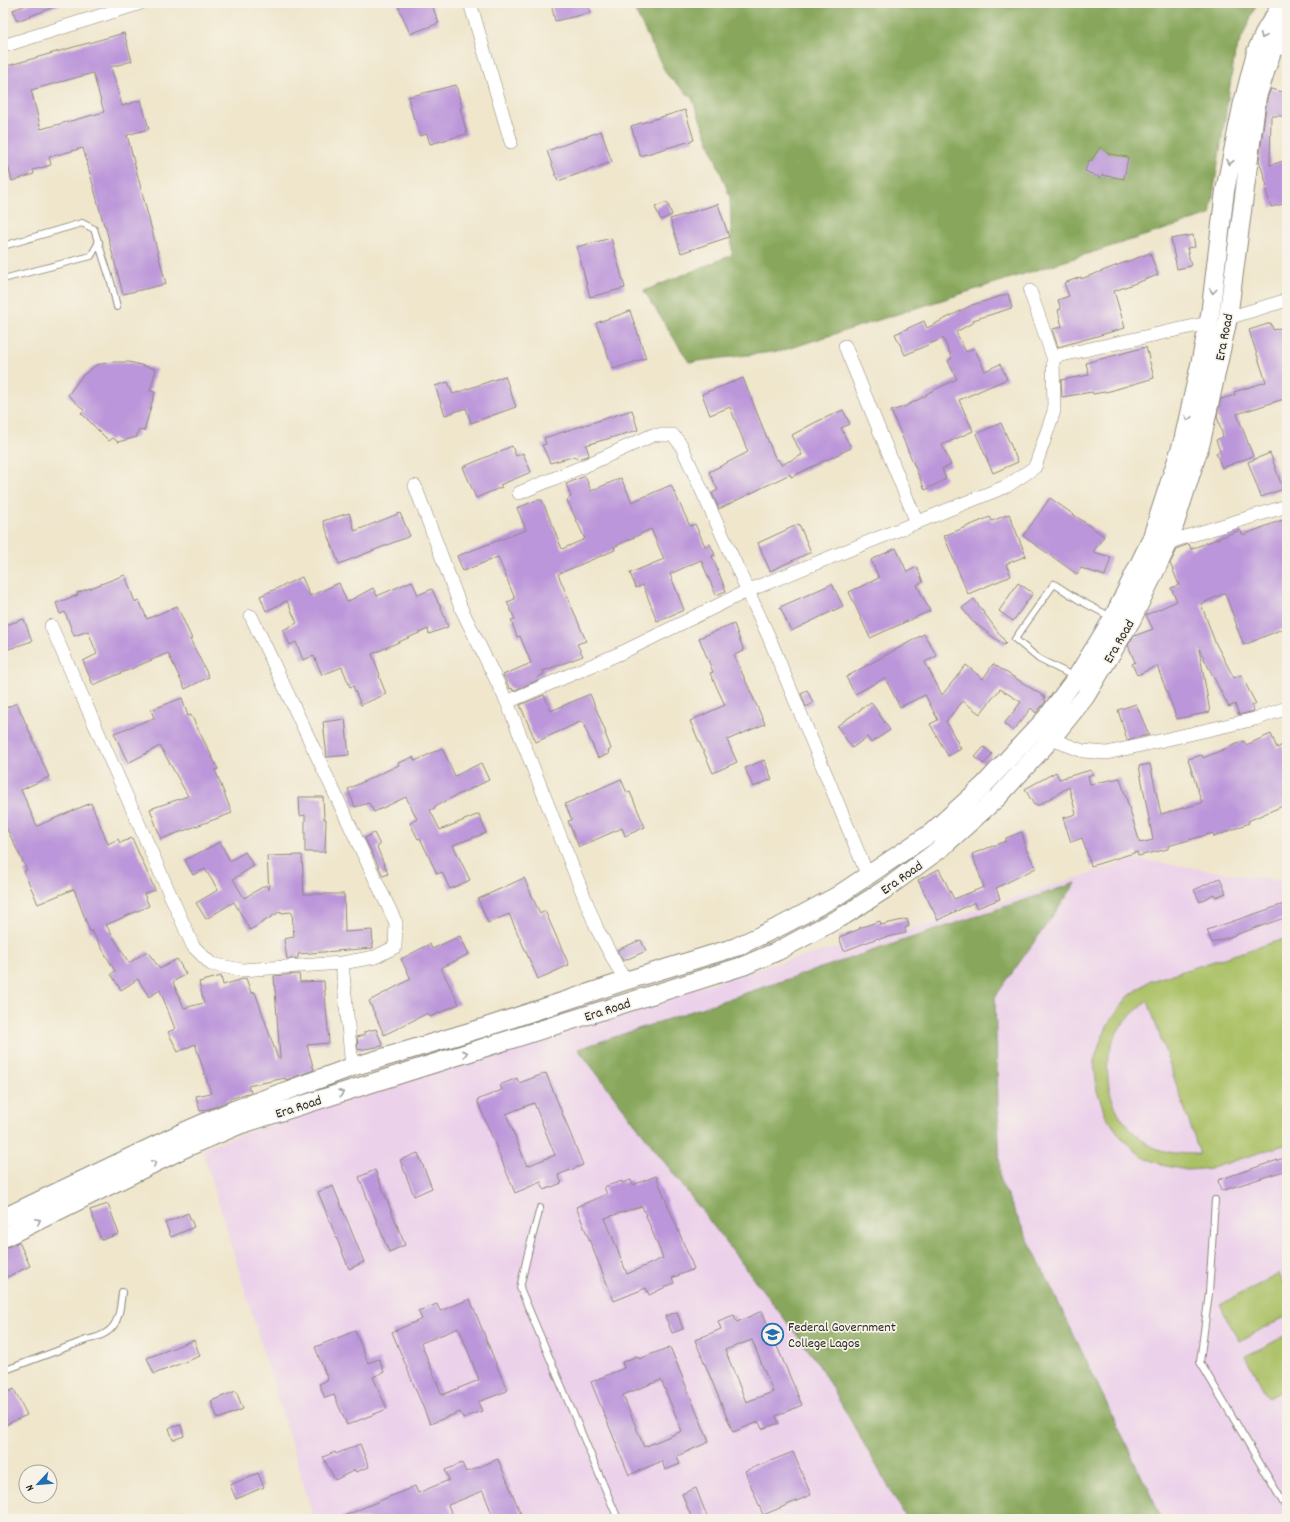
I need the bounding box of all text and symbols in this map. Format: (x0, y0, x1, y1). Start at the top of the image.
one-way arrow (1260, 32, 1268, 40)
one-way arrow (1227, 159, 1235, 165)
one-way arrow (1209, 288, 1218, 294)
street label: Era Road (1211, 312, 1239, 363)
one-way arrow (1184, 415, 1192, 421)
street label: Era Road (1099, 616, 1140, 668)
street label: Era Road (877, 857, 927, 900)
street label: Era Road (582, 994, 633, 1028)
one-way arrow (462, 1049, 469, 1058)
one-way arrow (338, 1089, 345, 1097)
street label: Era Road (273, 1091, 324, 1125)
one-way arrow (150, 1160, 158, 1168)
one-way arrow (34, 1218, 41, 1225)
place label: Federal Government College Lagos (788, 1318, 896, 1354)
school or university icon: Federal Government College Lagos (759, 1321, 785, 1347)
north arrow (18, 1464, 58, 1504)
text: N (22, 1481, 39, 1493)

